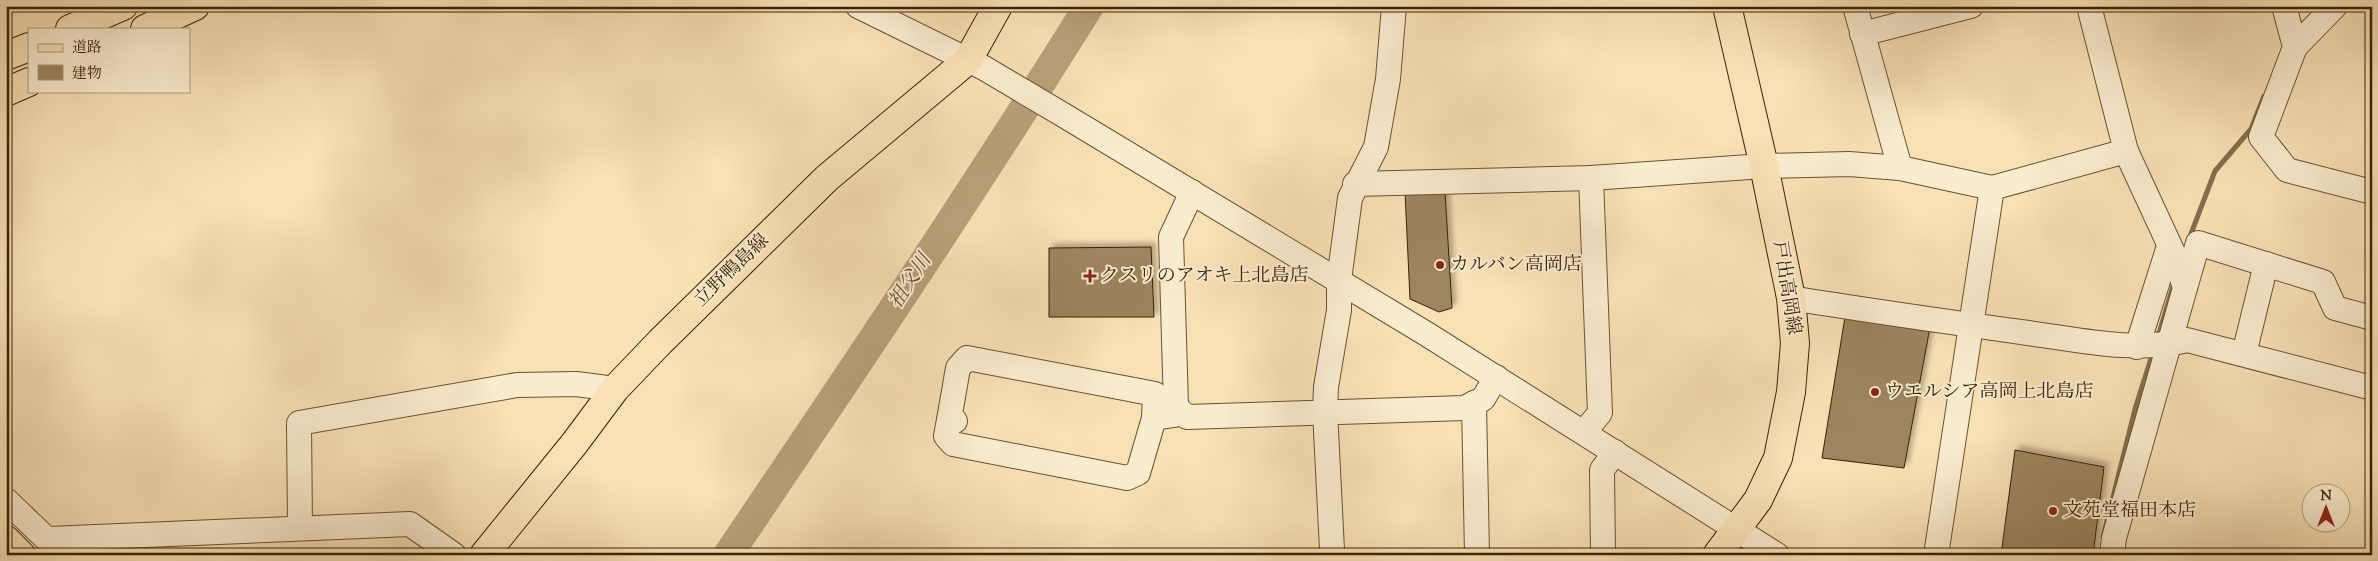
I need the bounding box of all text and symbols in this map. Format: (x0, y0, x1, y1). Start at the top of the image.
legend (28, 28, 190, 92)
text: 道路 (72, 38, 102, 59)
text: 建物 (72, 64, 102, 85)
street label: 立野鴨島線 (688, 228, 776, 314)
street label: 戸出高岡線 (1765, 239, 1807, 337)
water label: 祖父川 (883, 247, 941, 315)
place label: カルバン高岡店 (1450, 252, 1582, 279)
marker: カルバン高岡店 (1434, 259, 1446, 271)
place label: クスリのアオキ上北島店 (1100, 263, 1309, 290)
marker: クスリのアオキ上北島店 (1084, 270, 1096, 282)
place label: ウエルシア高岡上北島店 (1885, 379, 2094, 406)
marker: ウエルシア高岡上北島店 (1869, 386, 1881, 398)
north arrow (2300, 484, 2350, 534)
text: N (2320, 487, 2332, 507)
place label: 文苑堂福田本店 (2063, 498, 2196, 525)
marker: 文苑堂福田本店 (2047, 505, 2059, 517)

